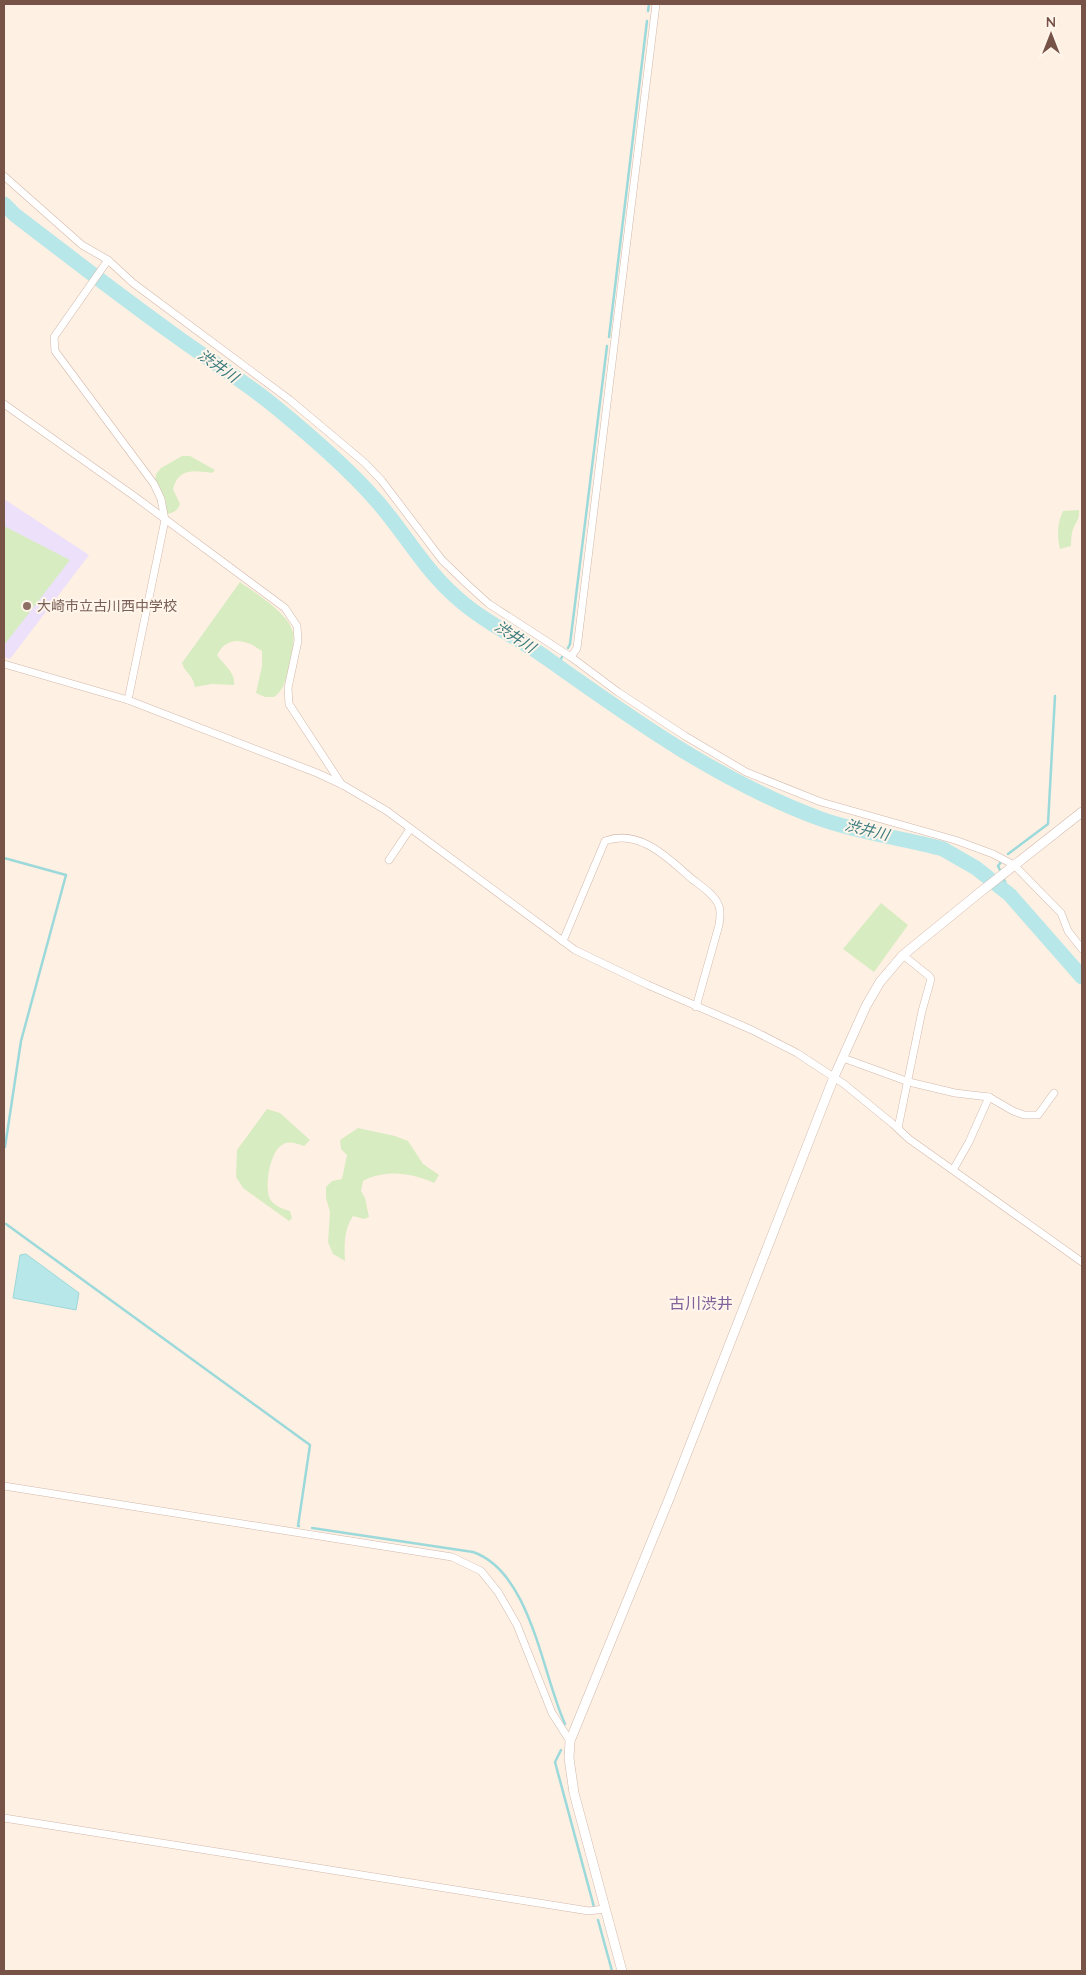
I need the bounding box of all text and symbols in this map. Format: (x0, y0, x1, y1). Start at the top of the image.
north arrow (1026, 10, 1076, 60)
text: N (1046, 13, 1056, 31)
water label: 渋井川 (194, 345, 244, 387)
place label: 大崎市立古川西中学校 (37, 597, 177, 615)
marker: 大崎市立古川西中学校 (21, 600, 33, 612)
water label: 渋井川 (491, 616, 541, 658)
water label: 渋井川 (843, 815, 893, 845)
district label: 古川渋井 (669, 1293, 733, 1313)

